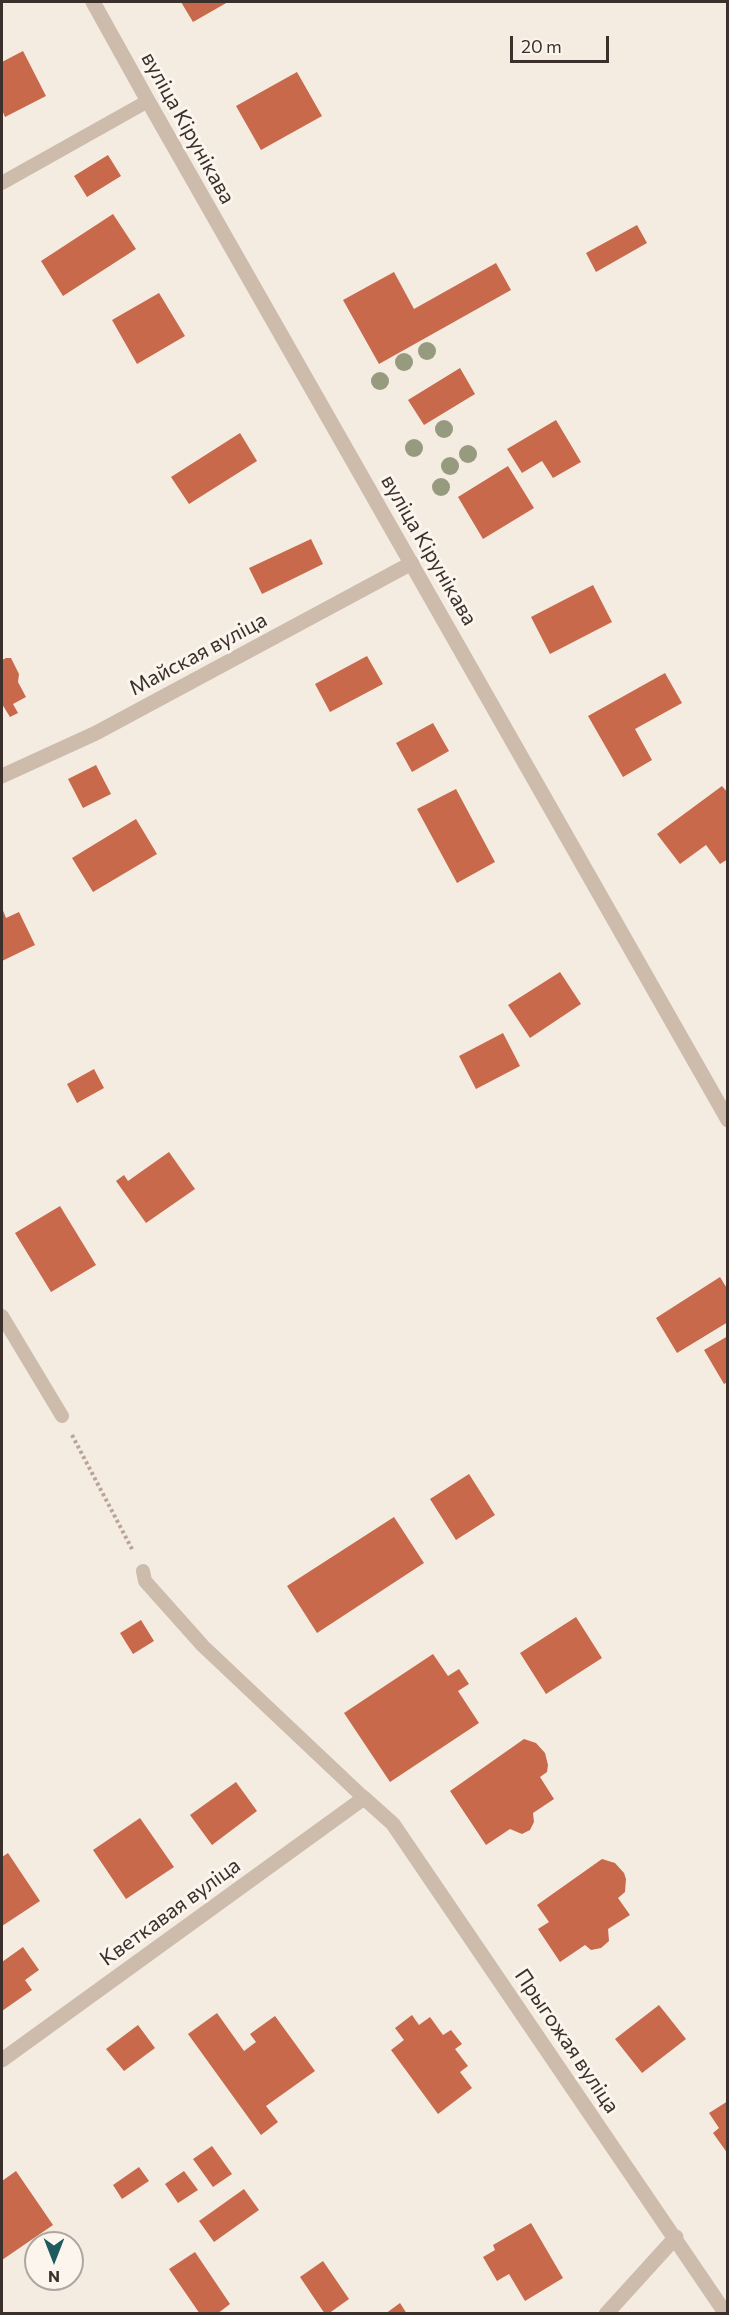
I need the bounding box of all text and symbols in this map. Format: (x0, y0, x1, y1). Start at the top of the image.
scale bar (513, 24, 612, 62)
text: 20 m (521, 35, 562, 57)
street label: вуліца Кірунікава (136, 48, 240, 208)
street label: вуліца Кірунікава (376, 470, 482, 630)
street label: Майская вуліца (125, 607, 271, 701)
street label: Кветкавая вуліца (95, 1853, 245, 1971)
street label: Прыгожая вуліца (509, 1964, 625, 2118)
north arrow (24, 2231, 84, 2291)
text: N (48, 2268, 60, 2287)

